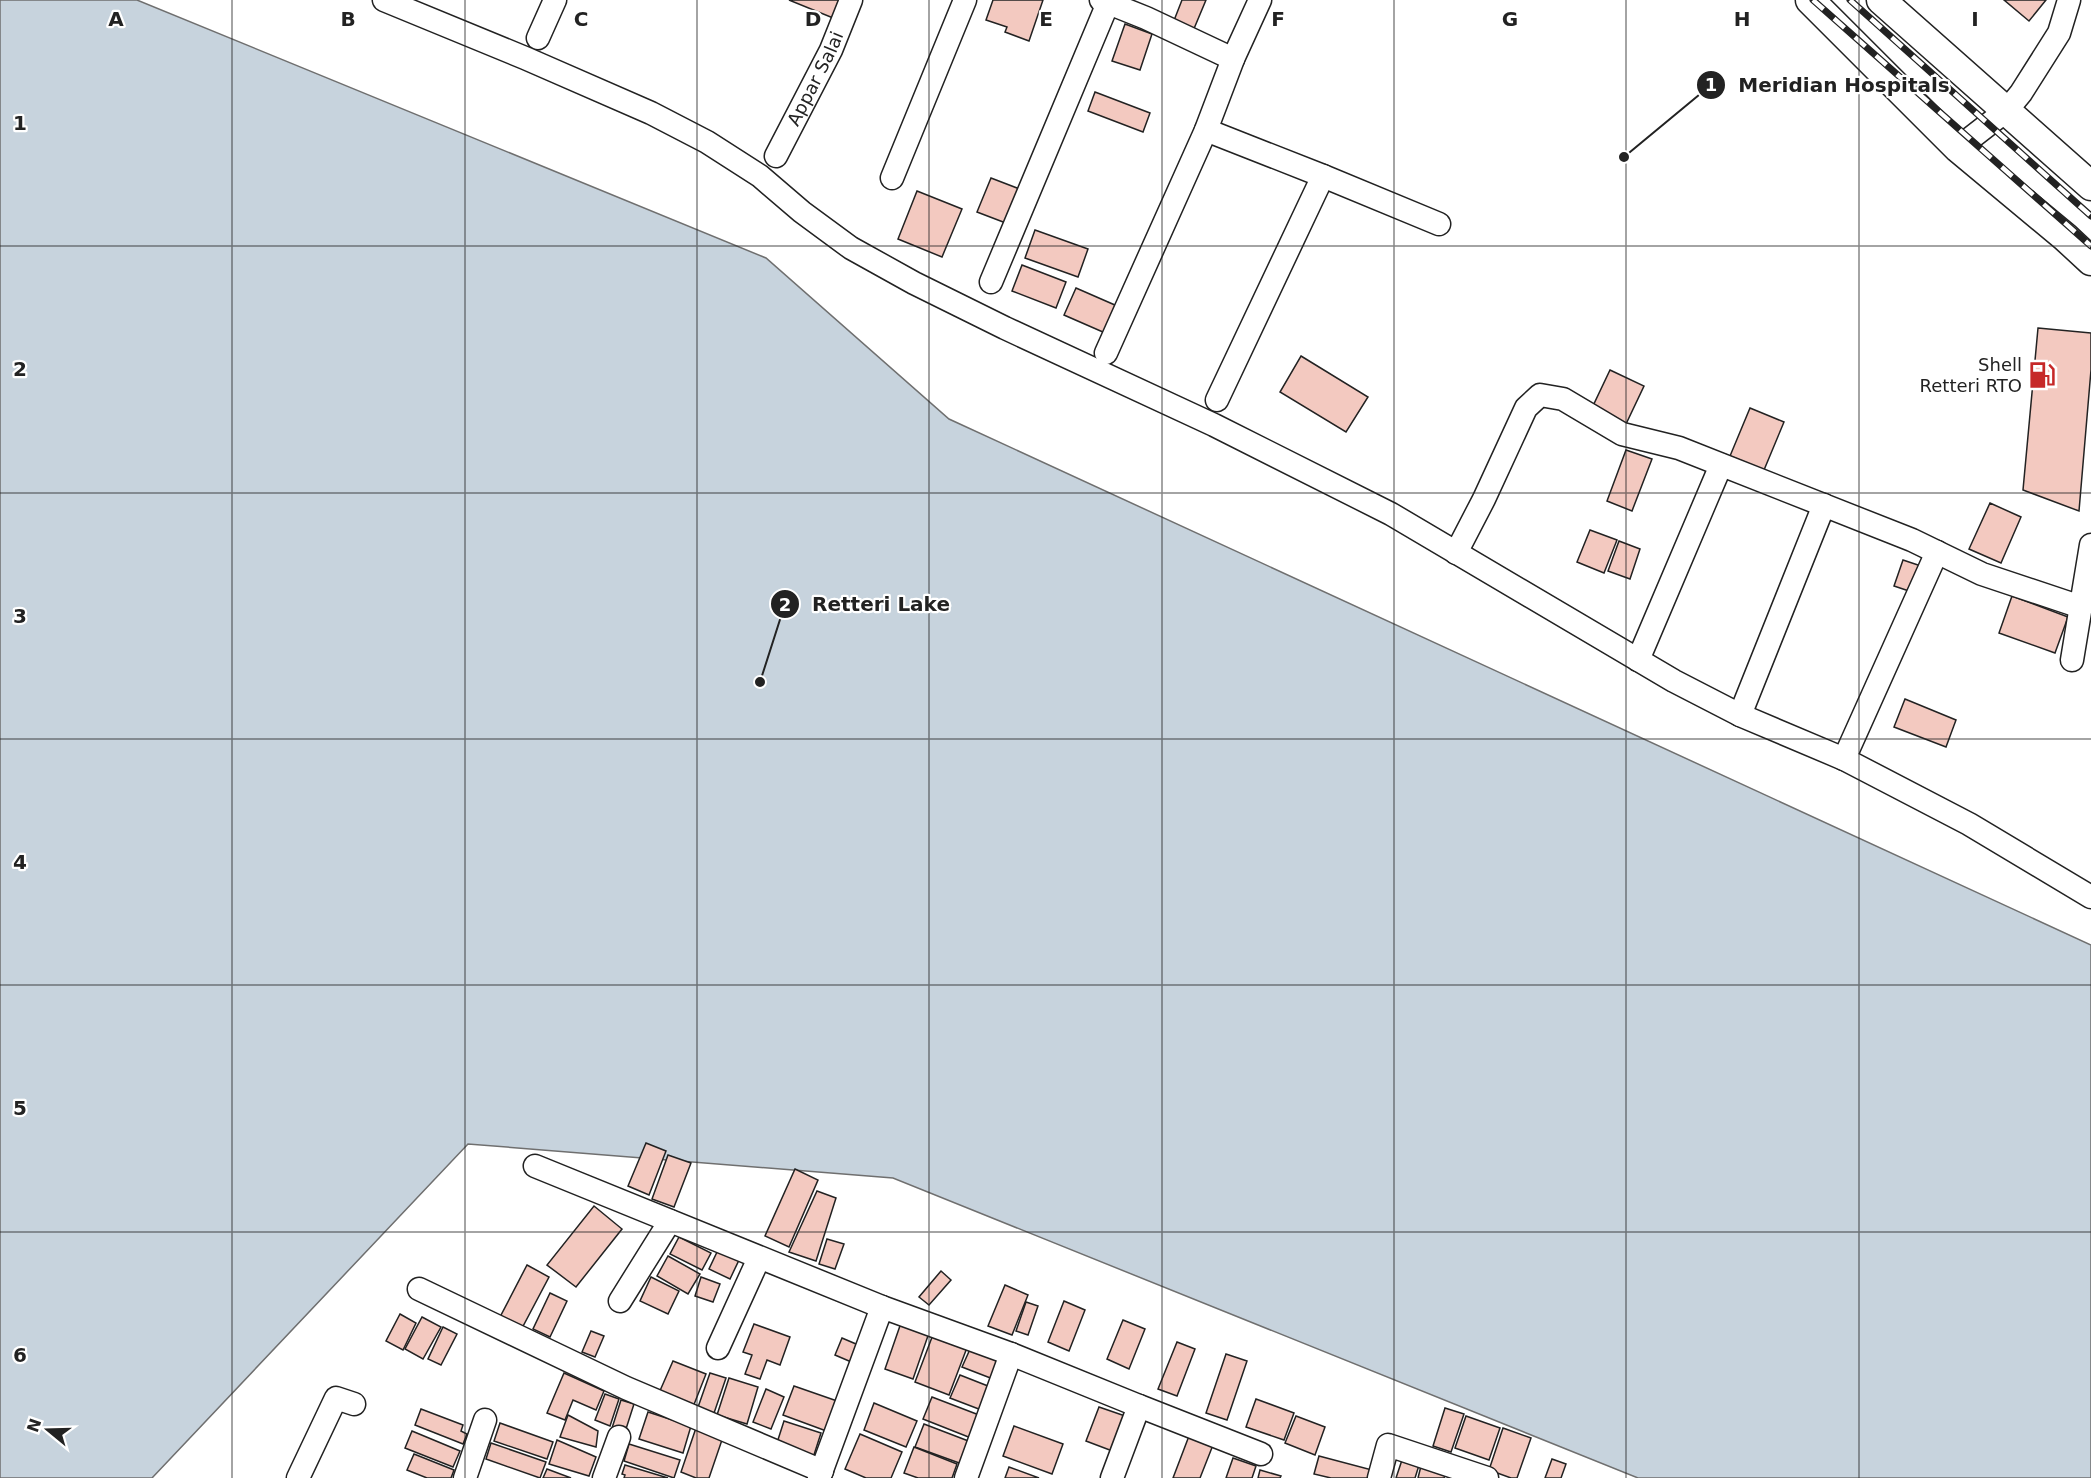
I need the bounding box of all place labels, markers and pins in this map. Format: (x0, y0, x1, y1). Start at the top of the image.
callout: Meridian Hospitals (1696, 66, 1961, 104)
place label: Shell Retteri RTO (1920, 354, 2022, 396)
fuel station icon: Shell Retteri RTO (2027, 360, 2057, 390)
callout: Retteri Lake (770, 585, 962, 623)

